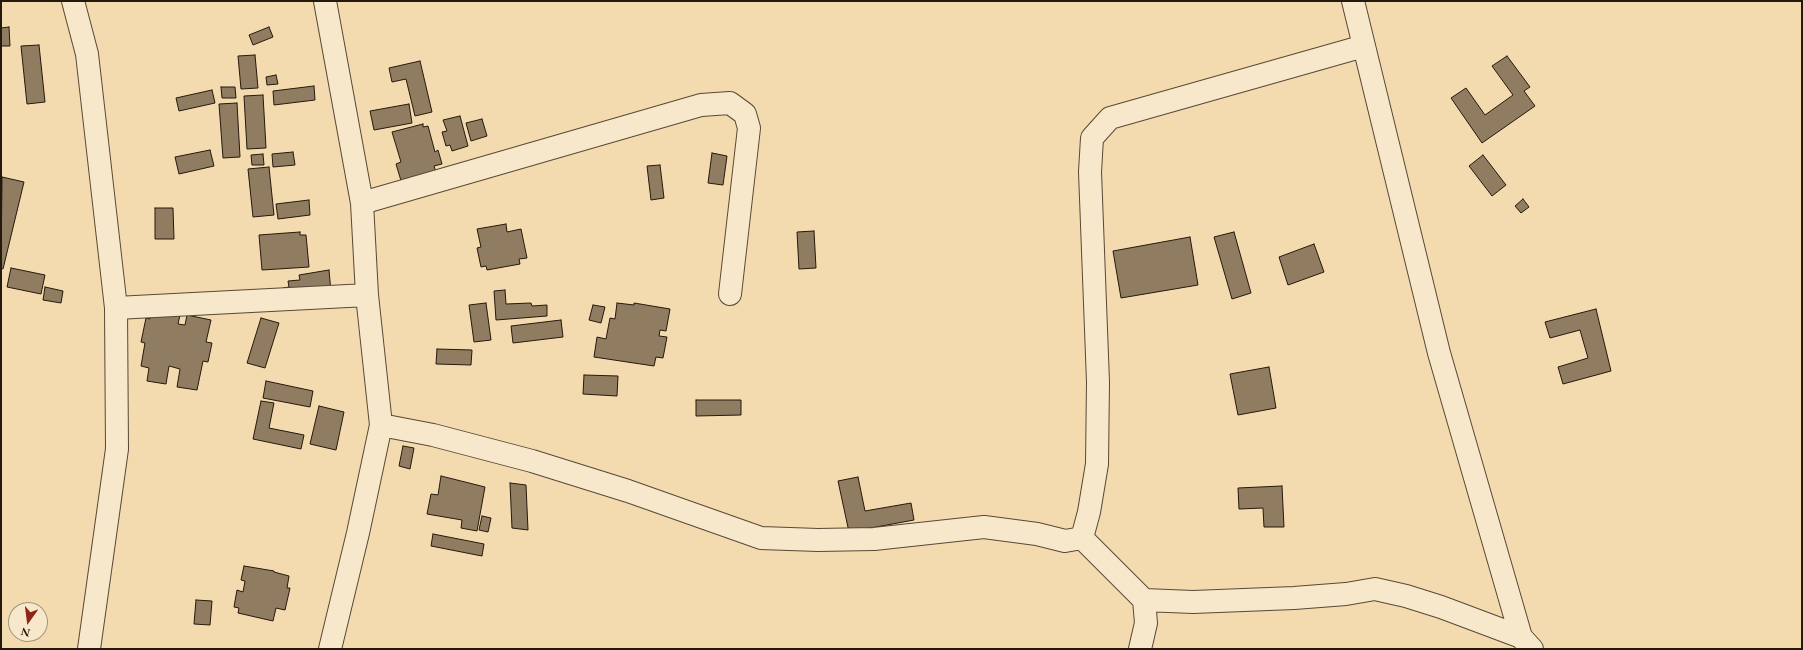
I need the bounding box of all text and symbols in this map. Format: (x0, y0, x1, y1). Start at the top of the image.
north arrow (8, 602, 48, 642)
text: N (19, 625, 31, 641)

